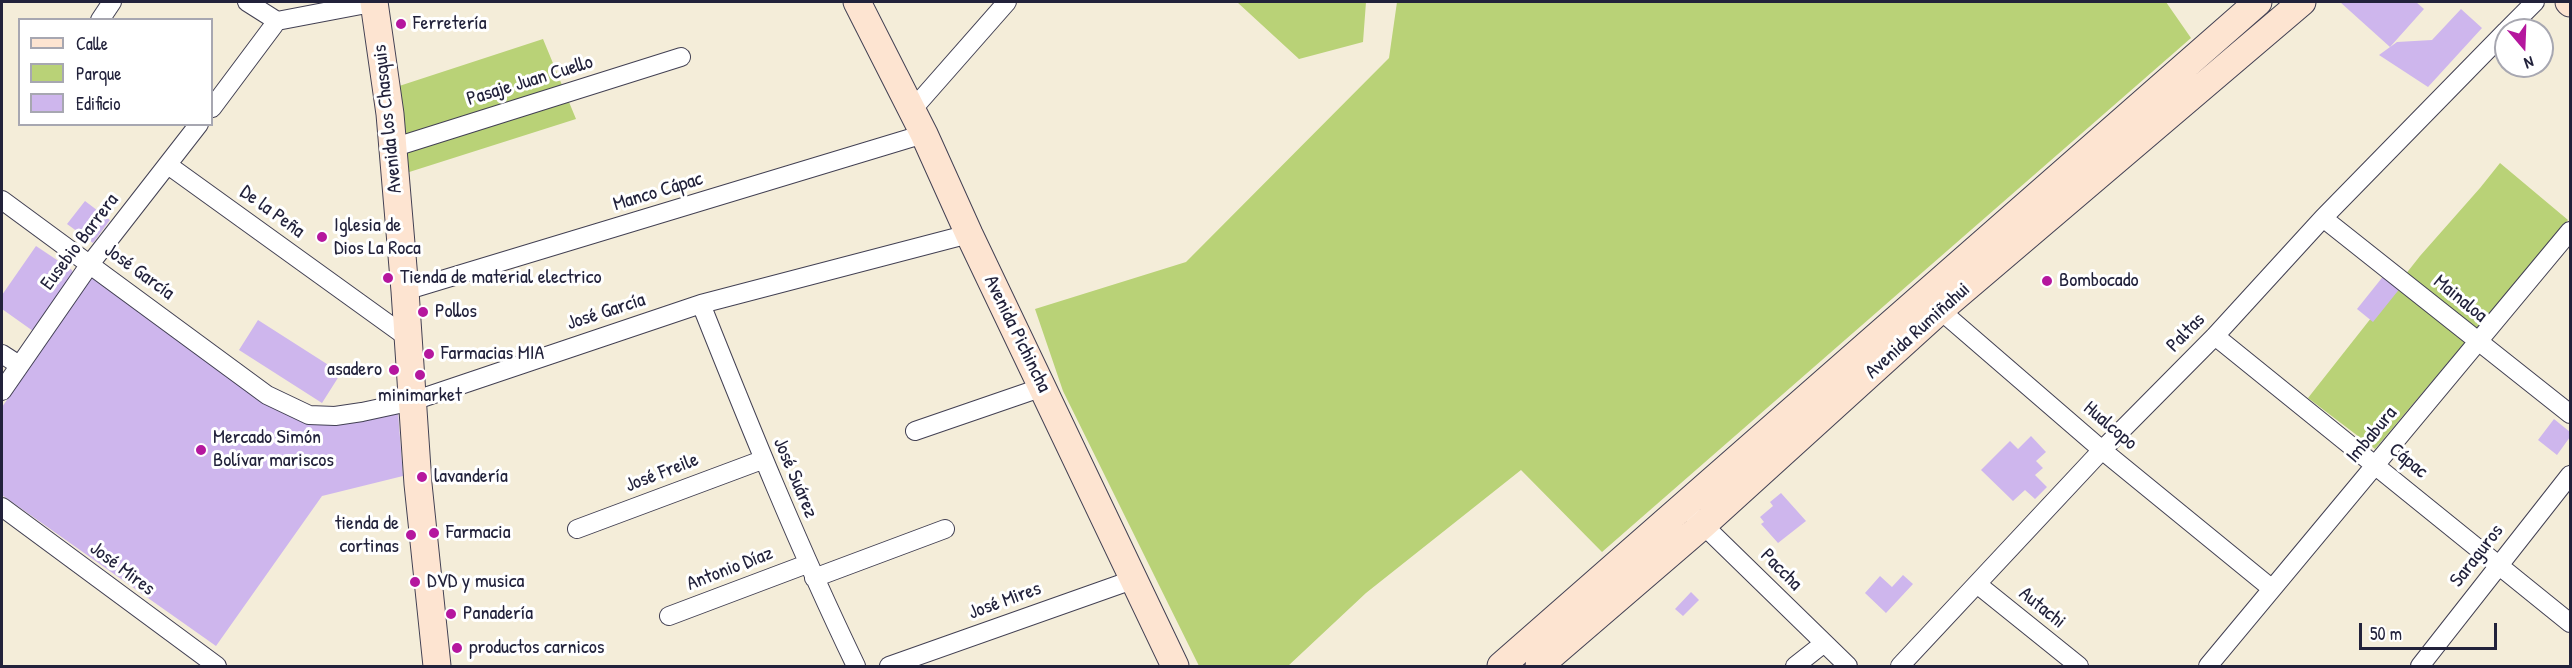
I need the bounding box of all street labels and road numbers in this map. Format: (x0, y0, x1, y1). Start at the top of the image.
street label: Avenida los Chasquis (368, 43, 408, 195)
street label: Pasaje Juan Cuello (464, 50, 596, 112)
street label: Manco Cápac (610, 167, 706, 217)
street label: De la Peña (235, 180, 309, 244)
street label: Eusebio Barrera (36, 189, 124, 295)
street label: José García (99, 239, 179, 305)
street label: Mainaloa (2428, 270, 2492, 328)
street label: Avenida Pichincha (978, 272, 1056, 396)
street label: Avenida Rumiñahui (1861, 278, 1975, 384)
street label: José García (564, 288, 648, 336)
street label: Paltas (2162, 308, 2210, 358)
street label: Hualcopo (2078, 397, 2142, 455)
street label: Imbabura (2342, 402, 2402, 468)
street label: José Suárez (767, 434, 823, 522)
street label: Cápac (2384, 438, 2432, 484)
street label: José Freile (622, 448, 702, 498)
street label: Saraguros (2445, 520, 2509, 592)
street label: José Mires (85, 537, 159, 601)
street label: Antonio Díaz (684, 542, 776, 596)
street label: Paccha (1755, 544, 1807, 596)
street label: José Mires (965, 577, 1045, 625)
street label: Autachi (2014, 582, 2070, 634)

